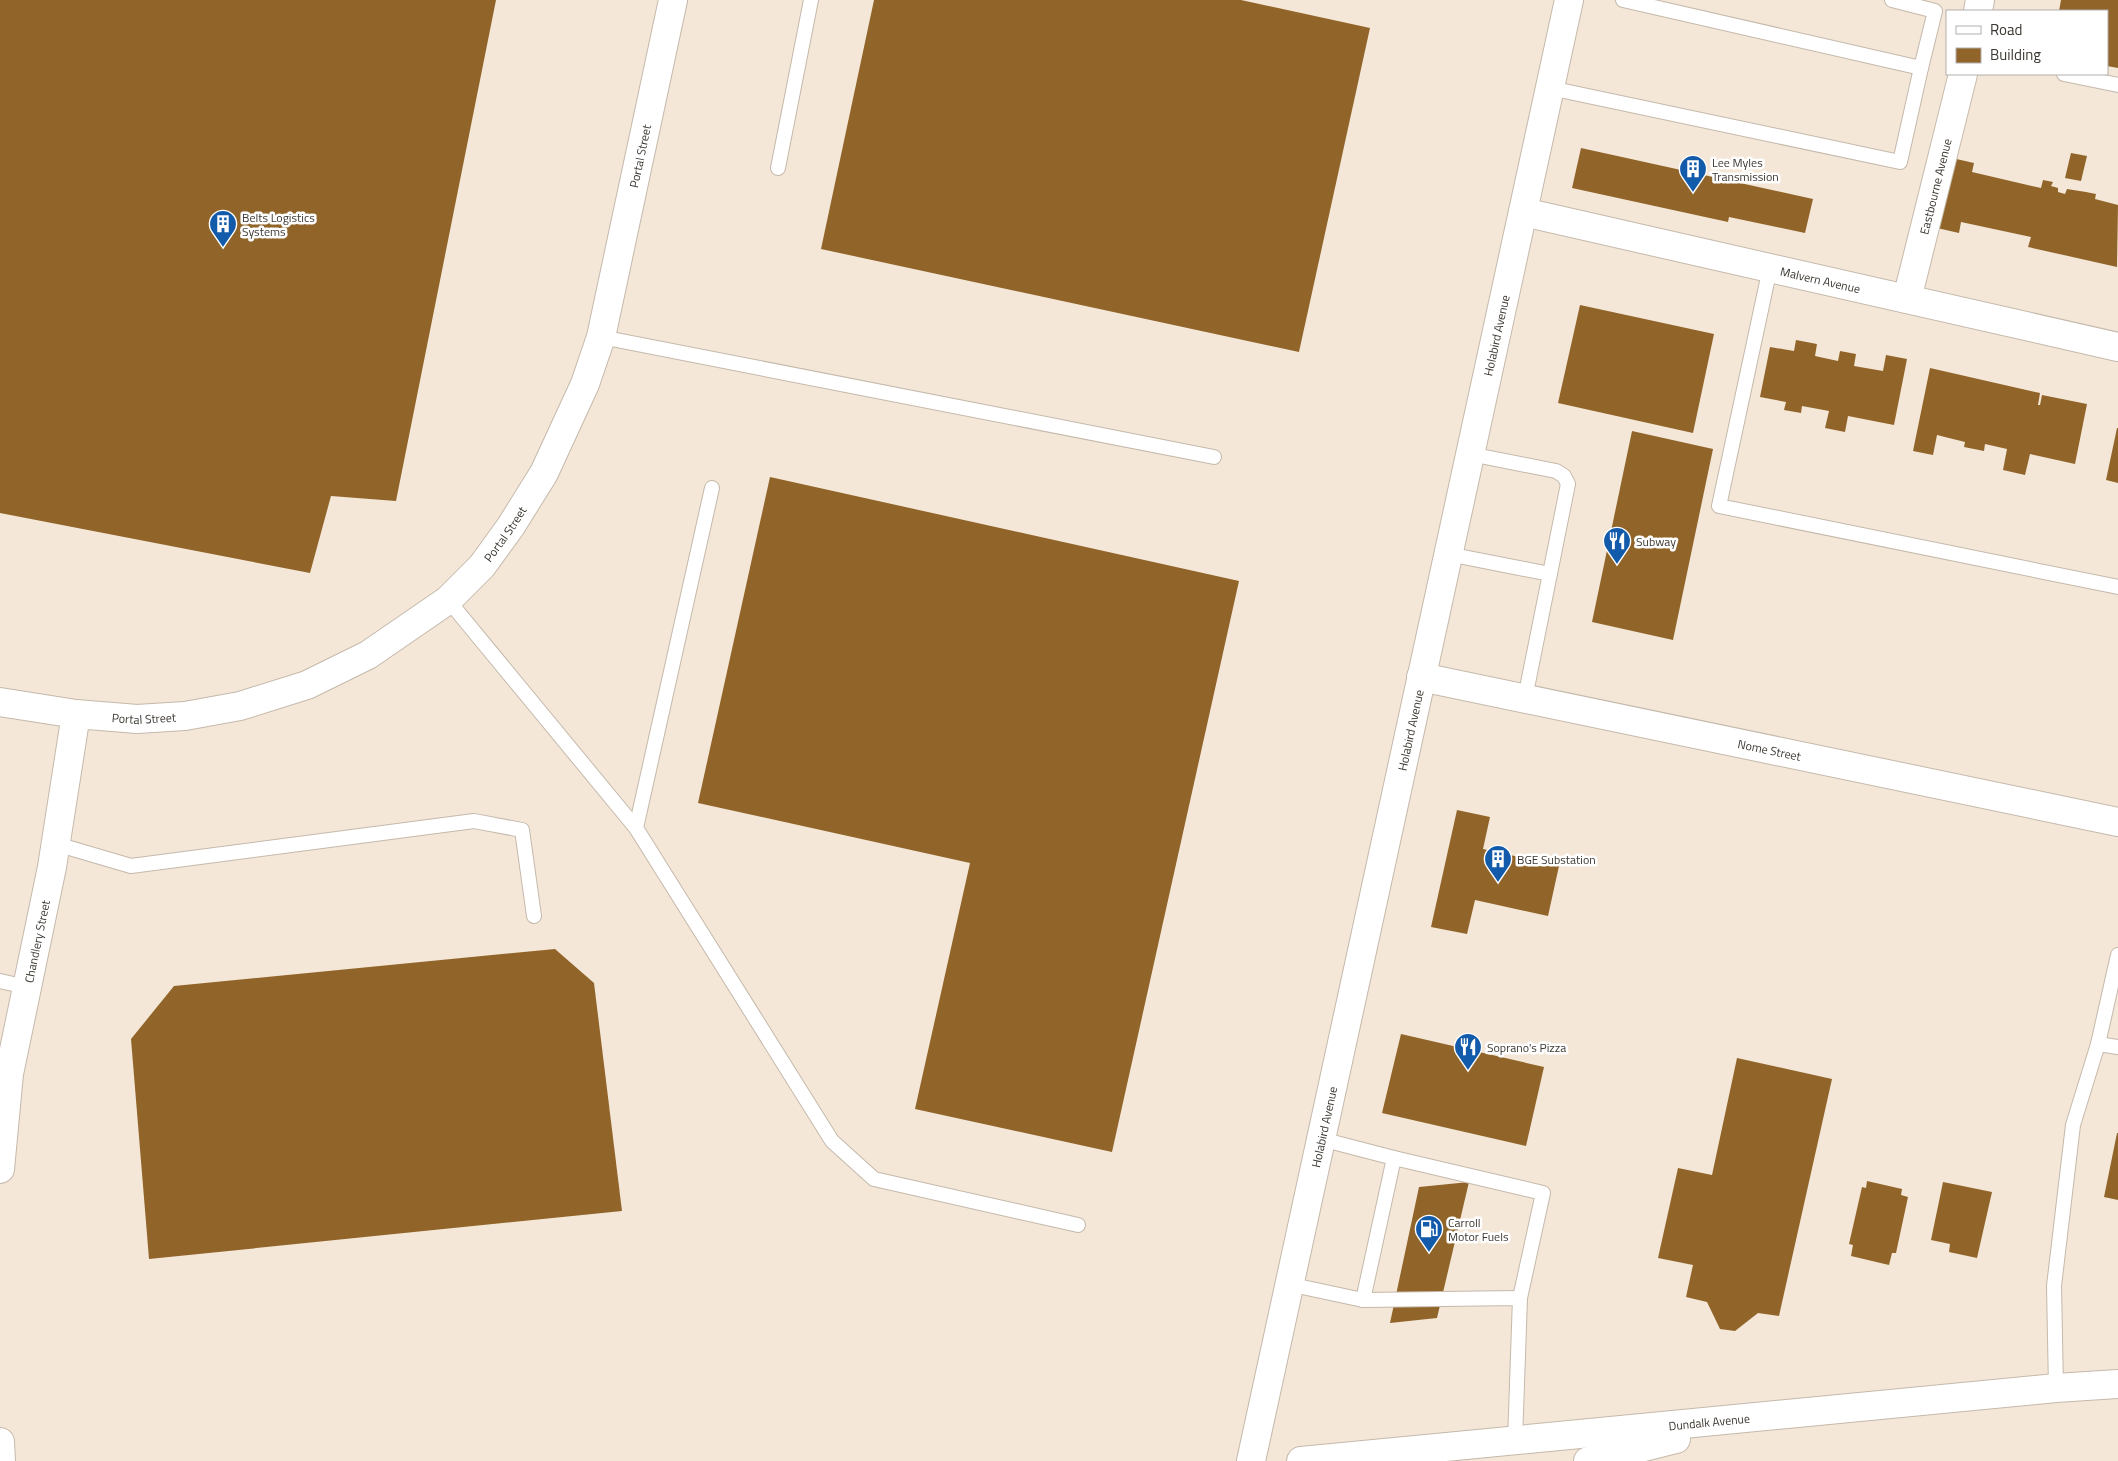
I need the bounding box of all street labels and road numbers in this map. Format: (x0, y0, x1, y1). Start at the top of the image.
street label: Portal Street (624, 122, 656, 189)
street label: Eastbourne Avenue (1914, 136, 1956, 236)
street label: Malvern Avenue (1779, 261, 1862, 298)
street label: Holabird Avenue (1478, 293, 1514, 378)
street label: Portal Street (479, 501, 531, 566)
street label: Holabird Avenue (1392, 688, 1428, 773)
street label: Portal Street (111, 707, 177, 729)
street label: Nome Street (1736, 734, 1804, 765)
street label: Chandlery Street (19, 897, 55, 984)
street label: Holabird Avenue (1306, 1084, 1342, 1169)
street label: Dundalk Avenue (1668, 1408, 1751, 1435)

